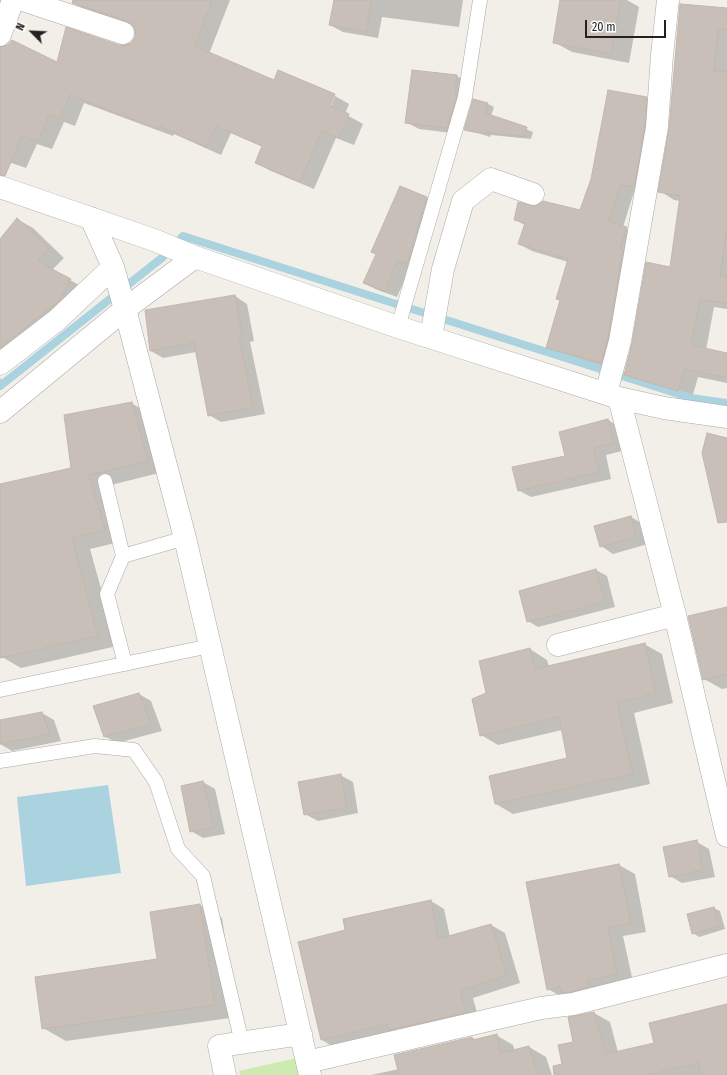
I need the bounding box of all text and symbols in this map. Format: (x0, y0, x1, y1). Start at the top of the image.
north arrow (12, 12, 52, 52)
scale bar (587, 12, 668, 38)
text: 20 m (592, 20, 616, 34)
text: N (13, 21, 28, 33)

